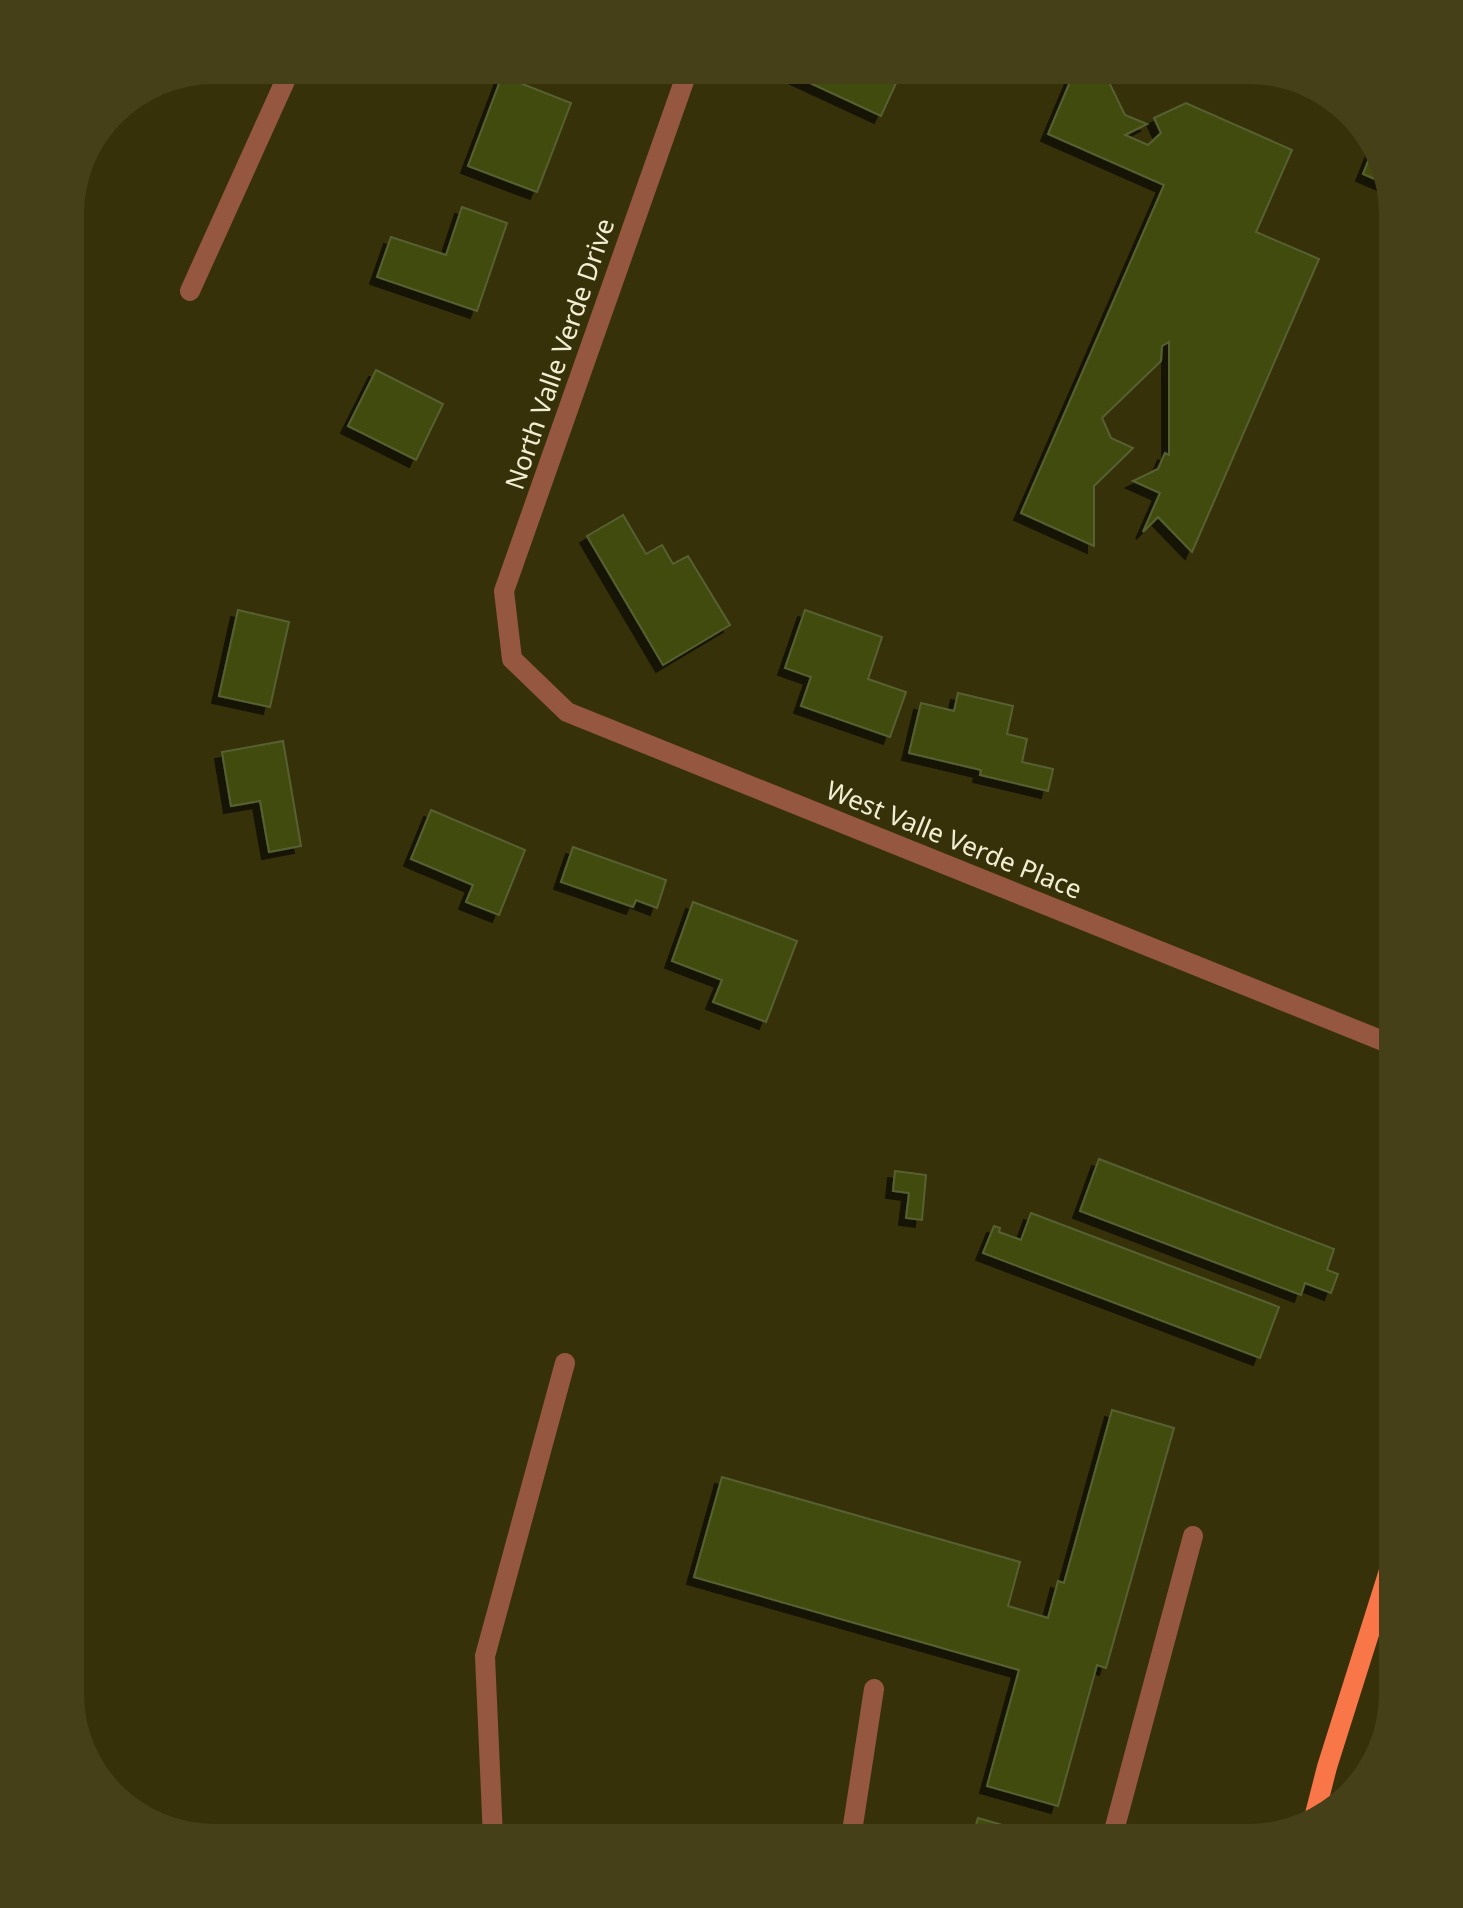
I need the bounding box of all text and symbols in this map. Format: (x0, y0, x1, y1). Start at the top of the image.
street label: North Valle Verde Drive (496, 213, 622, 494)
street label: West Valle Verde Place (821, 771, 1088, 907)

